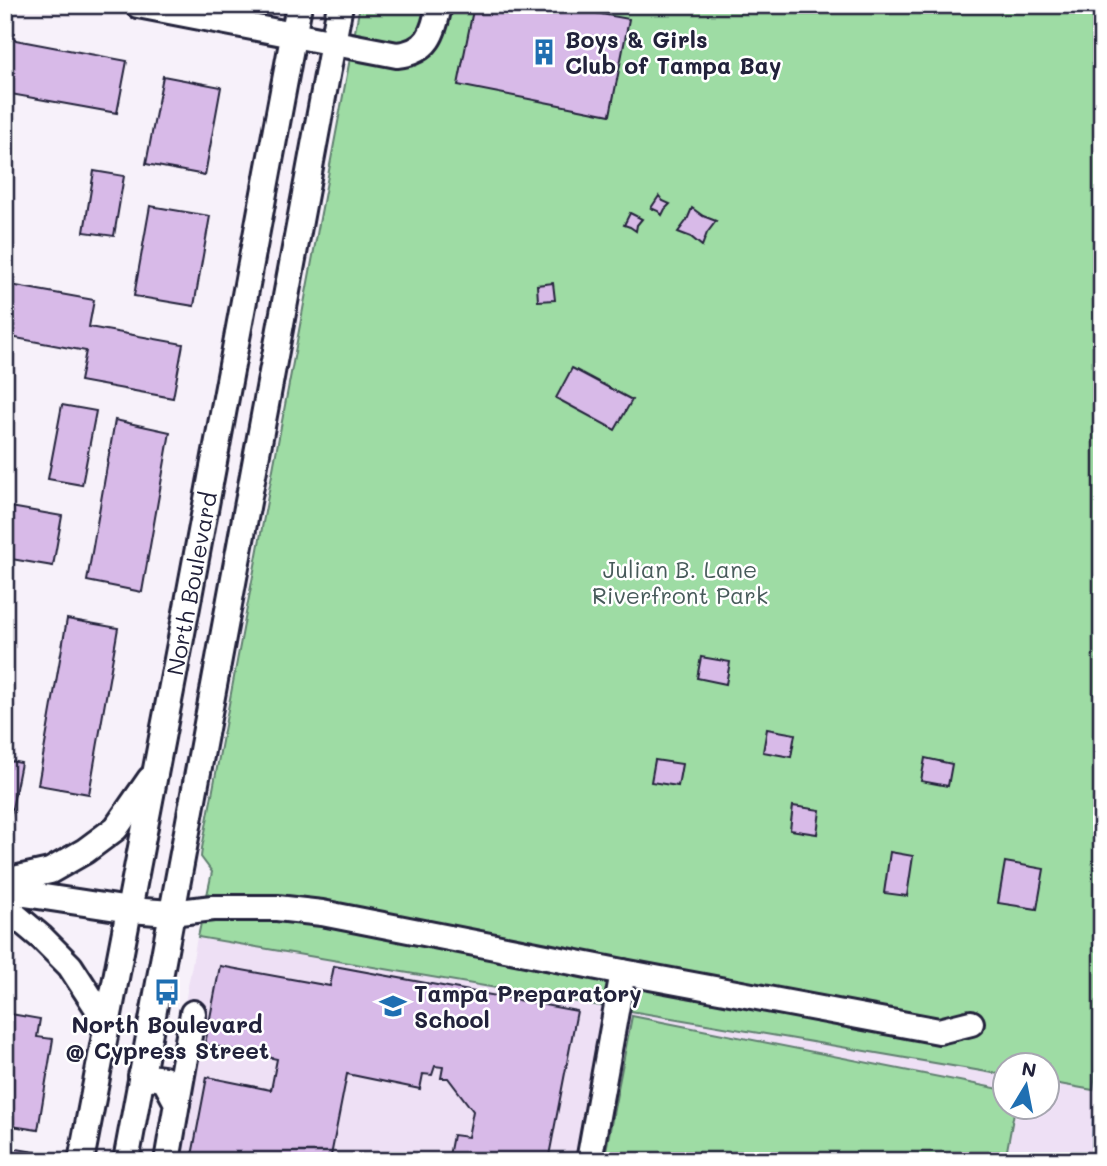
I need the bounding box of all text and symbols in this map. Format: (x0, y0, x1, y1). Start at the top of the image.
place label: Boys & Girls Club of Tampa Bay (565, 24, 781, 80)
building icon: Boys & Girls Club of Tampa Bay (529, 37, 559, 67)
street label: North Boulevard (159, 489, 223, 678)
park label: Julian B. Lane Riverfront Park (592, 554, 768, 610)
bus stop icon: North Boulevard @ Cypress Street (152, 977, 182, 1007)
place label: Tampa Preparatory School (414, 978, 642, 1034)
school or university icon: Tampa Preparatory School (378, 991, 408, 1021)
place label: North Boulevard @ Cypress Street (65, 1009, 269, 1065)
north arrow (992, 1050, 1062, 1120)
text: N (1020, 1055, 1038, 1082)

